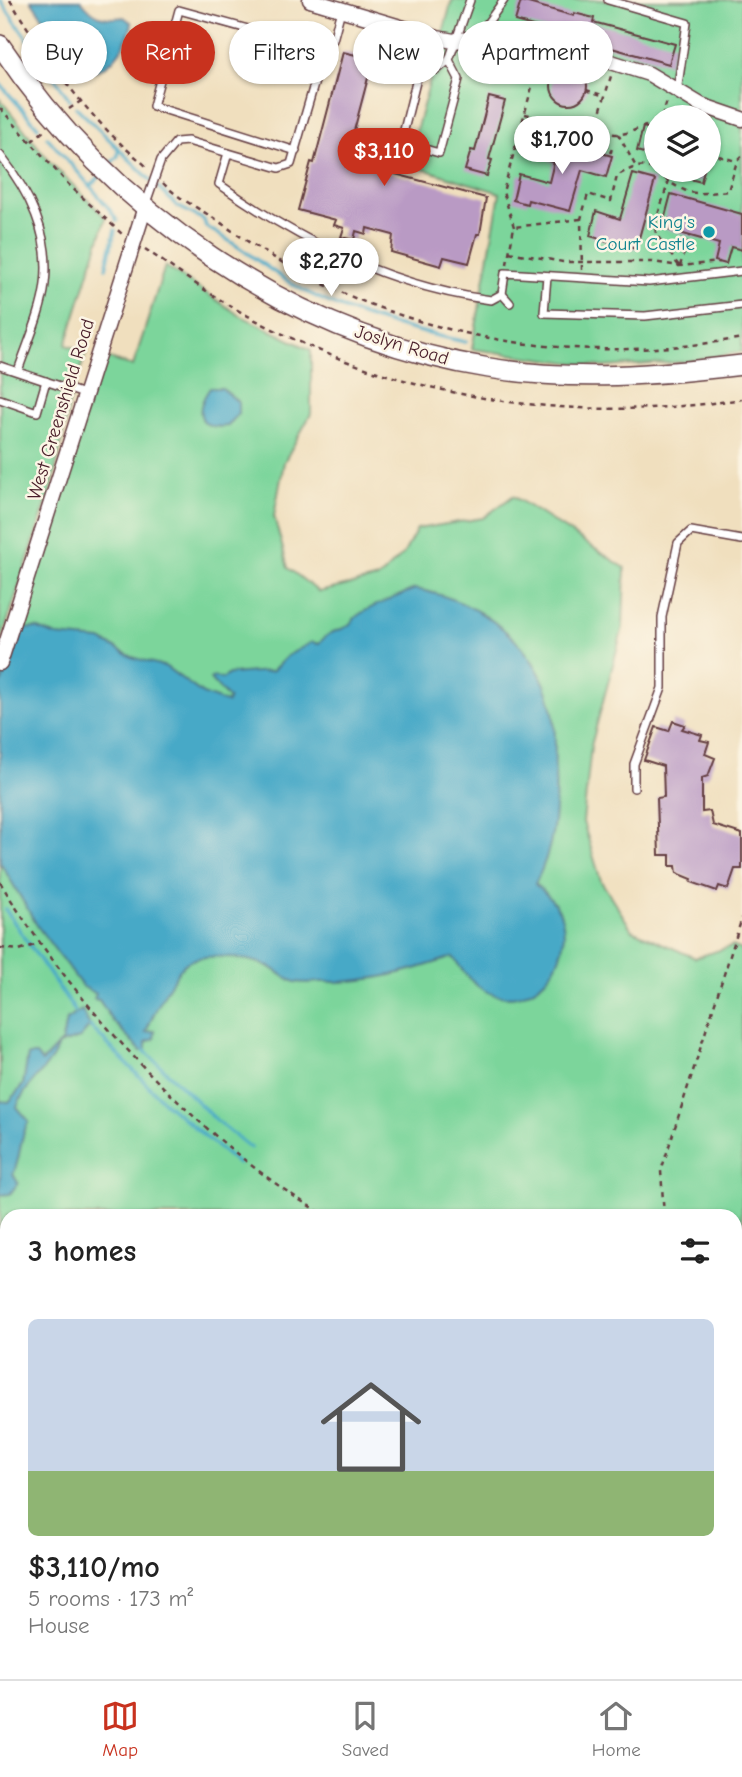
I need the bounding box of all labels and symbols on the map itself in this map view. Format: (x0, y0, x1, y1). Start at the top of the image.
pin: $1,700 (505, 116, 619, 176)
pin: $3,110 (327, 128, 441, 188)
place label: King's Court Castle (596, 211, 695, 255)
marker: King's Court Castle (701, 224, 717, 240)
pin: $2,270 (274, 238, 388, 298)
street label: West Greenshield Road (23, 316, 99, 503)
street label: Joslyn Road (352, 320, 451, 370)

